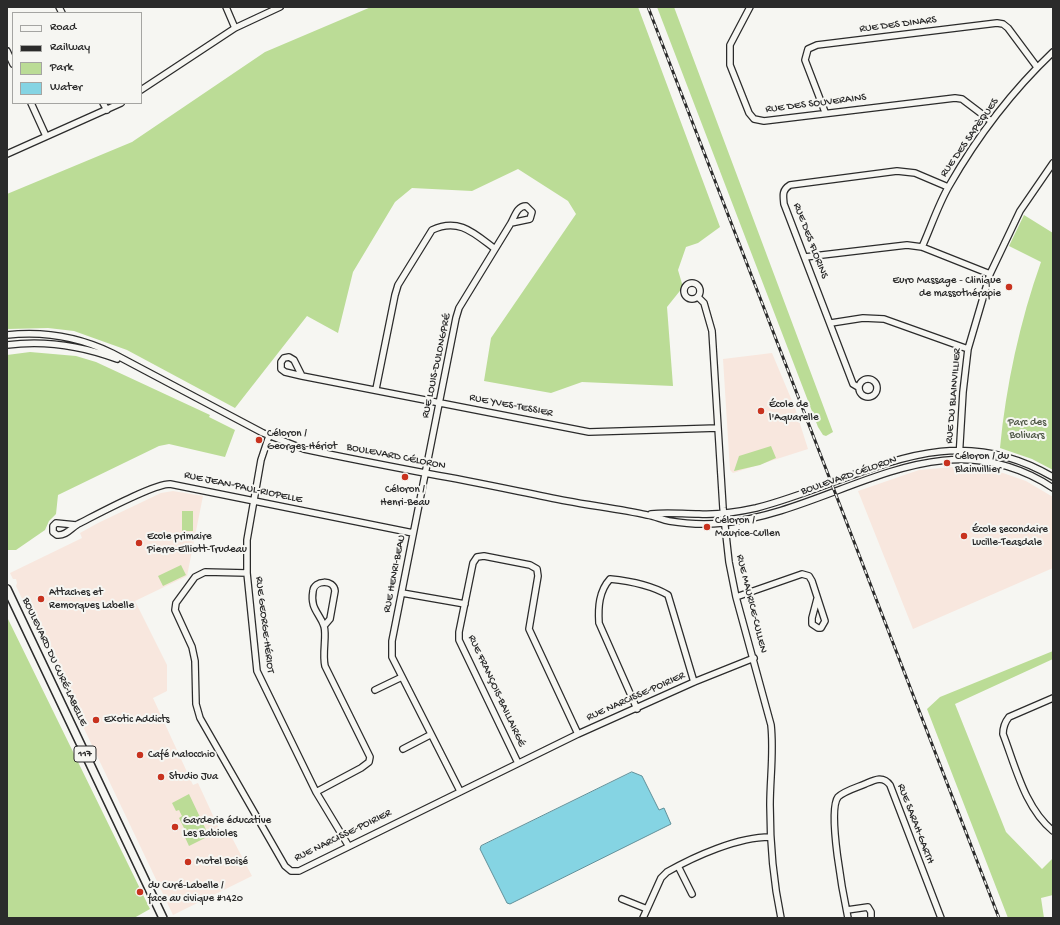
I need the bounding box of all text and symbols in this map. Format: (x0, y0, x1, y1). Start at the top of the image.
legend (12, 12, 142, 104)
street label: RUE DES DINARS (859, 14, 937, 36)
text: Road (50, 21, 76, 35)
text: Railway (50, 41, 90, 55)
text: Park (50, 61, 73, 75)
text: Water (50, 81, 82, 95)
street label: RUE DES SOUVERAINS (765, 91, 867, 117)
street label: RUE DES SAPÈQUES (938, 96, 1002, 180)
street label: RUE DES FLORINS (789, 201, 831, 281)
place label: Euro Massage - Clinique de massothérapie (892, 274, 1001, 300)
marker: Euro Massage - Clinique de massothérapie (1004, 282, 1014, 292)
street label: RUE LOUIS-DULONGPRÉ (419, 312, 455, 420)
street label: RUE DU BLAINVILLIER (943, 348, 965, 444)
street label: RUE YVES-TESSIER (468, 391, 554, 421)
place label: École de l'Aquarelle (769, 398, 819, 424)
marker: École de l'Aquarelle (756, 406, 766, 416)
park label: Parc des Bolivars (1008, 416, 1046, 442)
place label: Céloron / Georges-Hériot (267, 427, 337, 453)
marker: Céloron / Georges-Hériot (254, 435, 264, 445)
street label: BOULEVARD CÉLORON (345, 441, 447, 473)
place label: Céloron / du Blainvillier (955, 450, 1009, 476)
street label: BOULEVARD CÉLORON (799, 453, 899, 499)
marker: Céloron / du Blainvillier (942, 458, 952, 468)
street label: RUE JEAN-PAUL-RIOPELLE (183, 469, 303, 507)
marker: Céloron / Henri-Beau (400, 472, 410, 482)
place label: Céloron / Henri-Beau (380, 483, 430, 509)
place label: Céloron / Maurice-Cullen (715, 514, 780, 540)
marker: Céloron / Maurice-Cullen (702, 522, 712, 532)
place label: École secondaire Lucille-Teasdale (972, 523, 1048, 549)
place label: Ecole primaire Pierre-Elliott-Trudeau (147, 530, 247, 556)
marker: École secondaire Lucille-Teasdale (959, 531, 969, 541)
street label: RUE HENRI-BEAU (381, 534, 409, 614)
marker: Ecole primaire Pierre-Elliott-Trudeau (134, 538, 144, 548)
street label: RUE MAURICE-CULLEN (732, 553, 770, 655)
street label: RUE GEORGE-HÉRIOT (252, 576, 276, 674)
place label: Attaches et Remorques Labelle (49, 586, 134, 612)
marker: Attaches et Remorques Labelle (36, 594, 46, 604)
street label: BOULEVARD DU CURÉ-LABELLE (18, 596, 90, 728)
street label: RUE FRANÇOIS-BAILLAIRGÉ (464, 633, 528, 749)
street label: RUE NARCISSE-POIRIER (585, 669, 687, 725)
place label: Exotic Addicts (104, 713, 170, 727)
marker: Exotic Addicts (91, 715, 101, 725)
road number: 117 (74, 746, 96, 762)
place label: Café Malocchio (148, 748, 215, 762)
marker: Café Malocchio (135, 750, 145, 760)
place label: Studio Jua (169, 770, 218, 784)
marker: Studio Jua (156, 772, 166, 782)
street label: RUE SARAH-GARTH (894, 782, 936, 866)
street label: RUE NARCISSE-POIRIER (292, 807, 394, 865)
place label: Garderie éducative Les Babioles (183, 814, 271, 840)
marker: Garderie éducative Les Babioles (170, 822, 180, 832)
place label: Motel Boisé (196, 855, 248, 869)
marker: Motel Boisé (183, 857, 193, 867)
place label: du Curé-Labelle / face au civique #1420 (148, 879, 243, 905)
marker: du Curé-Labelle / face au civique #1420 (135, 887, 145, 897)

